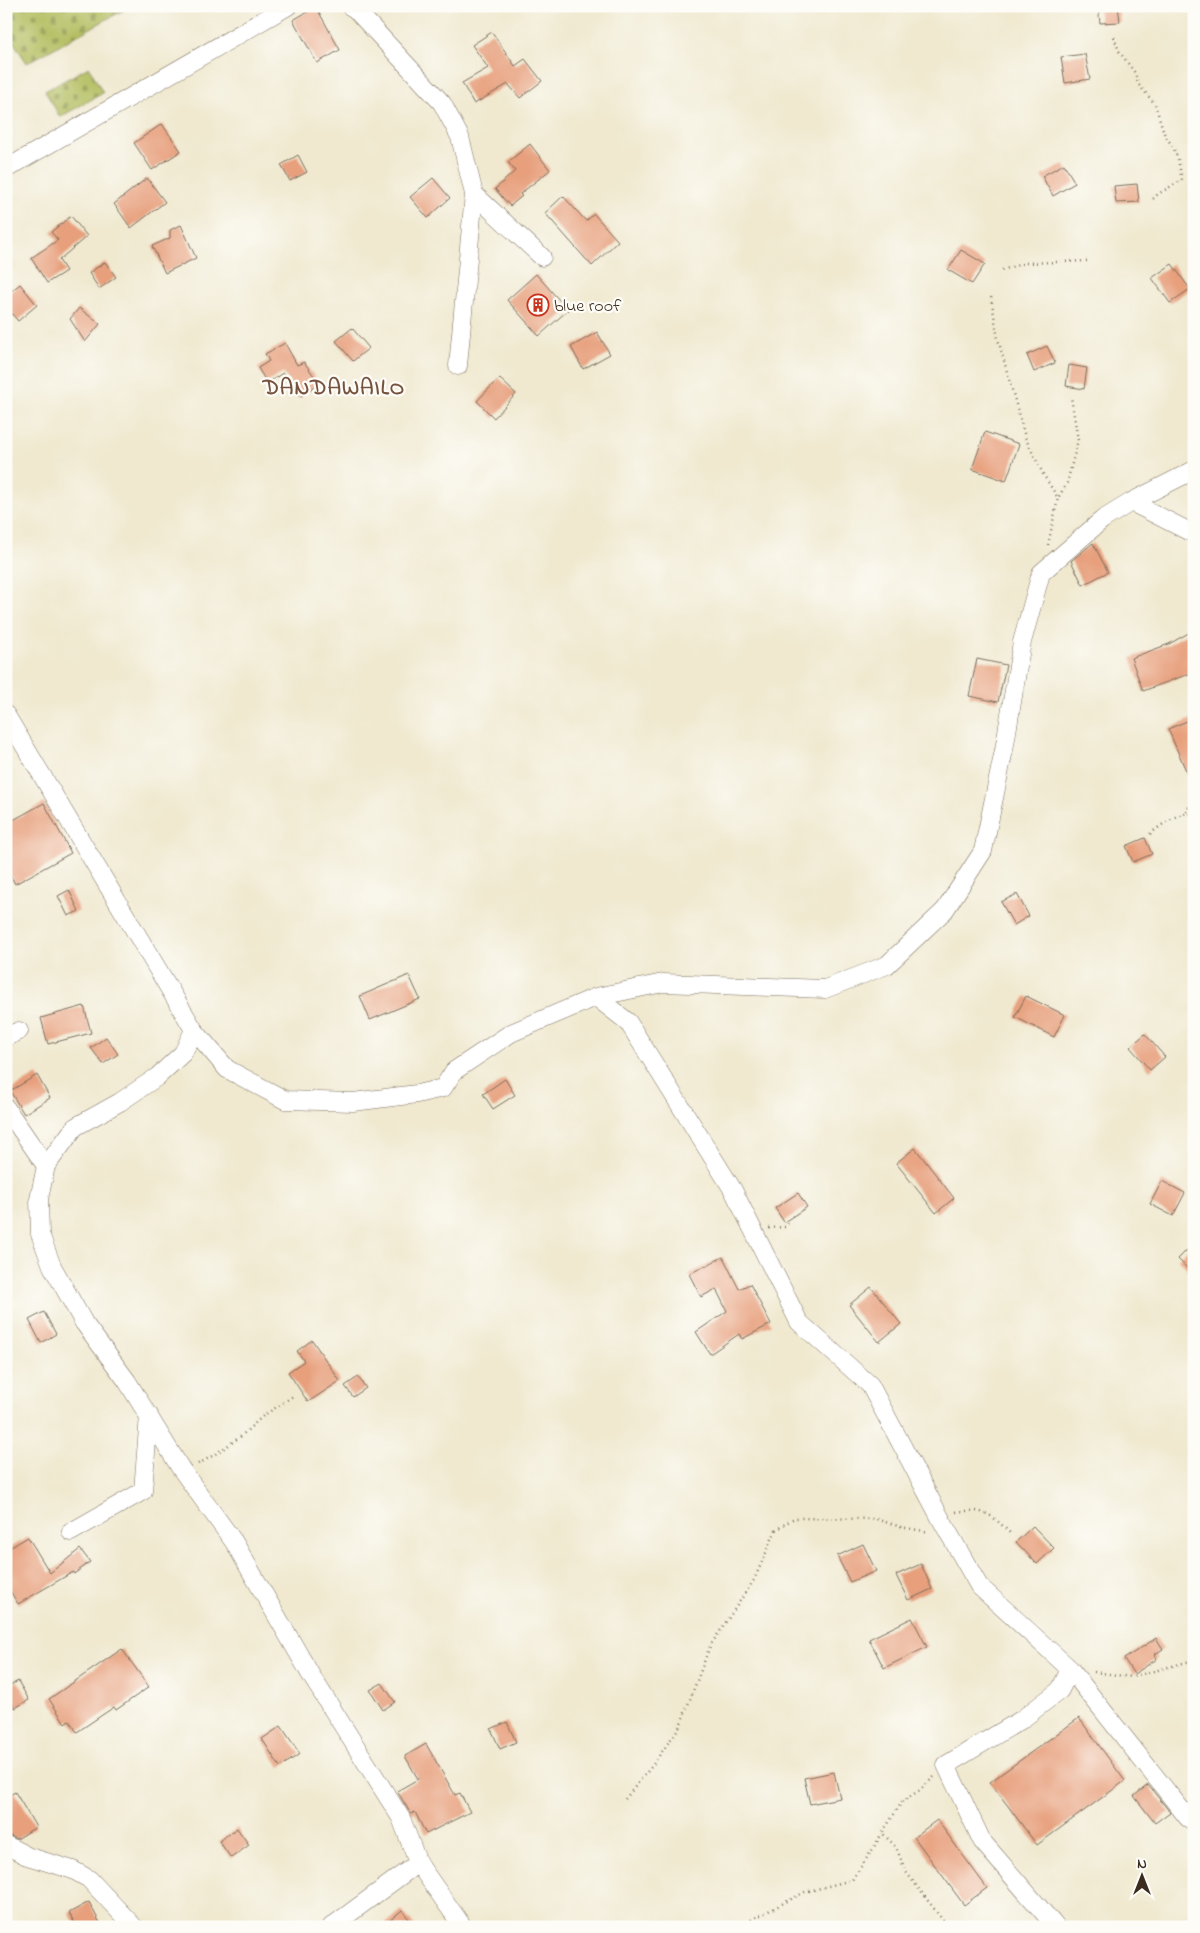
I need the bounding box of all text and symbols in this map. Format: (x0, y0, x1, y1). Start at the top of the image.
building icon: blue roof (526, 293, 550, 317)
place label: blue roof (554, 294, 622, 320)
district label: DANDAWAILO (262, 373, 405, 405)
north arrow (1118, 1850, 1168, 1900)
text: N (1137, 1854, 1147, 1875)

